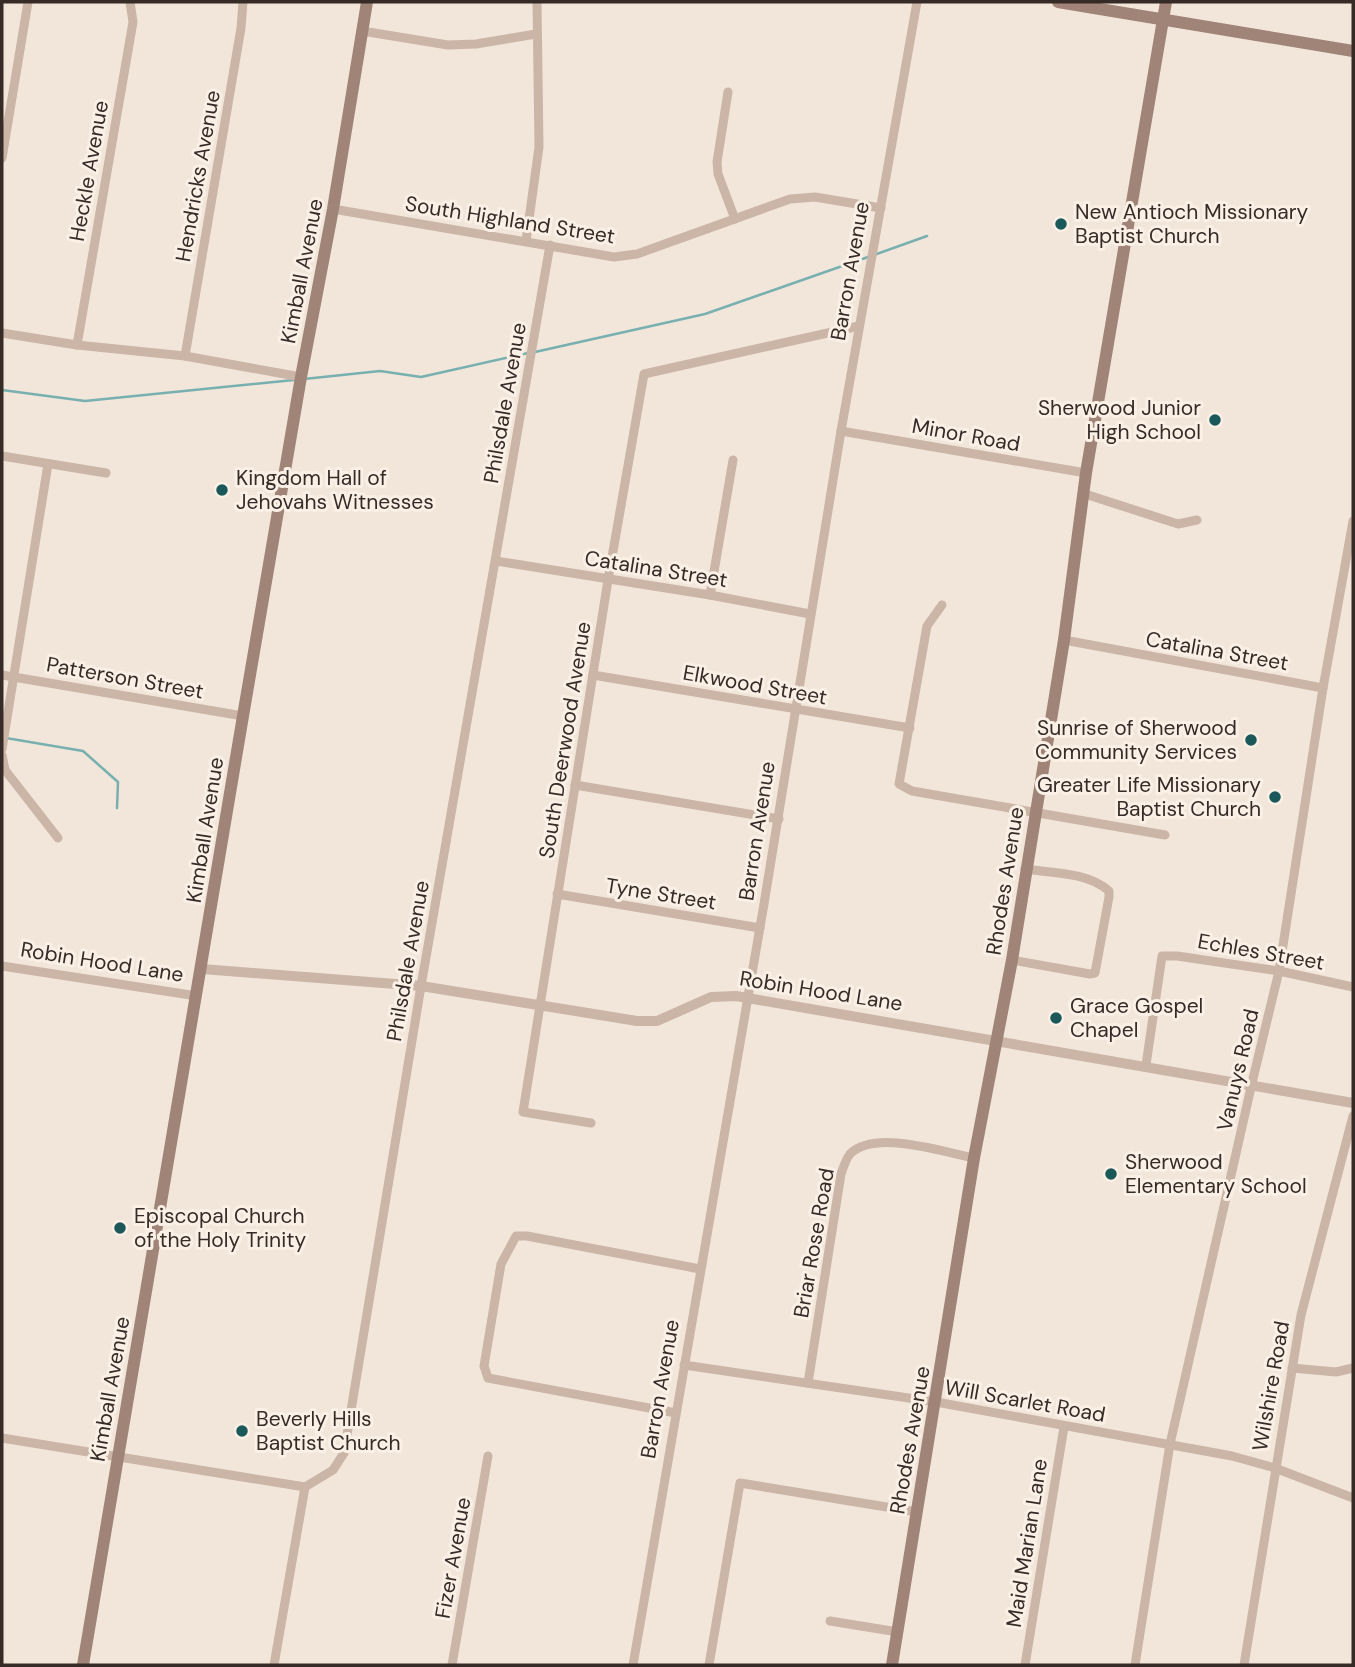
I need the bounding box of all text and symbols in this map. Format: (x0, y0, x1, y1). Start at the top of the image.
street label: Hendricks Avenue (169, 88, 227, 264)
street label: Heckle Avenue (63, 98, 115, 244)
street label: South Highland Street (403, 190, 617, 250)
street label: Kimball Avenue (274, 196, 330, 346)
place label: New Antioch Missionary Baptist Church (1075, 198, 1309, 250)
street label: Barron Avenue (824, 199, 876, 343)
marker: New Antioch Missionary Baptist Church (1053, 216, 1069, 232)
street label: Philsdale Avenue (477, 320, 533, 486)
place label: Sherwood Junior High School (1038, 394, 1201, 446)
street label: Minor Road (910, 412, 1022, 458)
marker: Sherwood Junior High School (1207, 412, 1223, 428)
place label: Kingdom Hall of Jehovahs Witnesses (236, 464, 434, 516)
marker: Kingdom Hall of Jehovahs Witnesses (214, 482, 230, 498)
street label: Catalina Street (583, 544, 729, 594)
street label: South Deerwood Avenue (532, 620, 598, 860)
street label: Catalina Street (1144, 625, 1290, 677)
street label: Patterson Street (44, 650, 206, 706)
street label: Elkwood Street (681, 659, 829, 711)
place label: Sunrise of Sherwood Community Services (1035, 714, 1237, 766)
marker: Sunrise of Sherwood Community Services (1243, 732, 1259, 748)
street label: Kimball Avenue (180, 755, 230, 905)
street label: Barron Avenue (732, 759, 782, 903)
place label: Greater Life Missionary Baptist Church (1037, 771, 1261, 823)
marker: Greater Life Missionary Baptist Church (1267, 789, 1283, 805)
street label: Rhodes Avenue (979, 805, 1031, 957)
street label: Tyne Street (604, 871, 718, 917)
street label: Philsdale Avenue (380, 878, 436, 1044)
street label: Echles Street (1195, 927, 1327, 977)
street label: Robin Hood Lane (19, 935, 186, 989)
street label: Robin Hood Lane (738, 964, 905, 1018)
place label: Grace Gospel Chapel (1070, 992, 1203, 1044)
street label: Vanuys Road (1210, 1006, 1266, 1134)
marker: Grace Gospel Chapel (1048, 1010, 1064, 1026)
place label: Sherwood Elementary School (1125, 1148, 1307, 1200)
street label: Briar Rose Road (787, 1166, 841, 1320)
marker: Sherwood Elementary School (1103, 1166, 1119, 1182)
place label: Episcopal Church of the Holy Trinity (134, 1202, 306, 1254)
marker: Episcopal Church of the Holy Trinity (112, 1220, 128, 1236)
street label: Kimball Avenue (83, 1314, 137, 1464)
street label: Barron Avenue (634, 1317, 686, 1461)
street label: Wilshire Road (1246, 1319, 1296, 1453)
street label: Rhodes Avenue (883, 1364, 937, 1516)
street label: Will Scarlet Road (942, 1373, 1108, 1429)
place label: Beverly Hills Baptist Church (256, 1405, 401, 1457)
marker: Beverly Hills Baptist Church (234, 1423, 250, 1439)
street label: Maid Marian Lane (1000, 1457, 1054, 1629)
street label: Fizer Avenue (429, 1495, 477, 1621)

